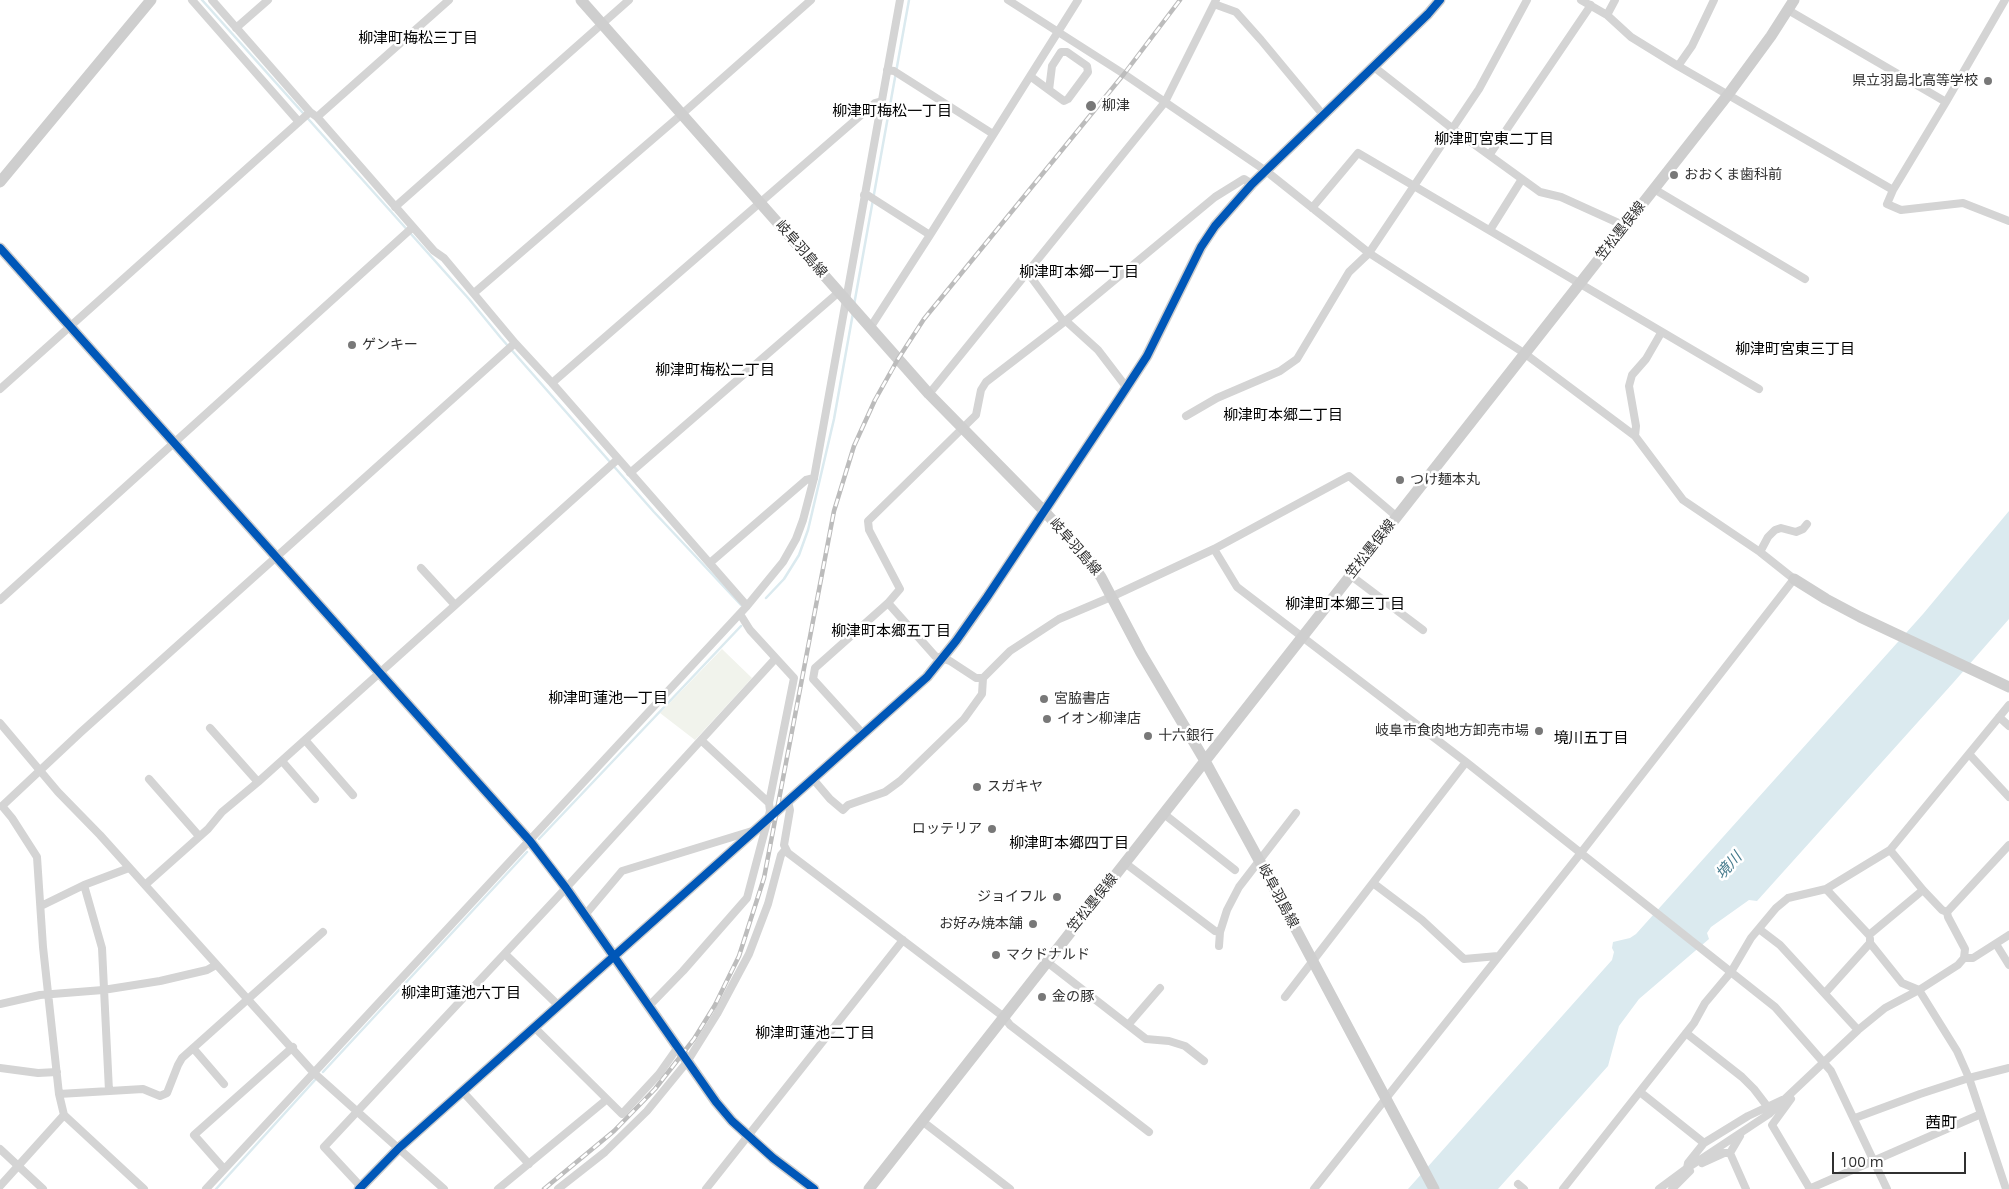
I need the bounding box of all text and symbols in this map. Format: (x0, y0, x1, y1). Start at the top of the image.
district label: 柳津町梅松三丁目 (358, 30, 478, 48)
place label: 県立羽島北高等学校 (1852, 73, 1978, 89)
marker: 県立羽島北高等学校 (1982, 75, 1994, 87)
place label: 柳津 (1102, 98, 1130, 114)
marker: 柳津 (1084, 99, 1098, 113)
district label: 柳津町梅松一丁目 (832, 103, 952, 121)
district label: 柳津町宮東二丁目 (1434, 131, 1554, 149)
place label: おおくま歯科前 (1684, 167, 1782, 183)
marker: おおくま歯科前 (1668, 169, 1680, 181)
street label: 笠松墨俣線 (1593, 198, 1649, 264)
street label: 岐阜羽島線 (772, 217, 830, 281)
district label: 柳津町本郷一丁目 (1019, 264, 1139, 282)
place label: ゲンキー (362, 337, 418, 353)
marker: ゲンキー (346, 339, 358, 351)
district label: 柳津町宮東三丁目 (1735, 341, 1855, 359)
district label: 柳津町梅松二丁目 (655, 362, 775, 380)
district label: 柳津町本郷二丁目 (1223, 407, 1343, 425)
place label: つけ麺本丸 (1410, 472, 1480, 488)
marker: つけ麺本丸 (1394, 474, 1406, 486)
street label: 岐阜羽島線 (1046, 515, 1104, 579)
street label: 笠松墨俣線 (1343, 516, 1399, 582)
district label: 柳津町本郷三丁目 (1285, 596, 1405, 614)
district label: 柳津町本郷五丁目 (831, 623, 951, 641)
district label: 柳津町蓮池一丁目 (548, 690, 668, 708)
place label: 宮脇書店 (1054, 691, 1110, 707)
marker: 宮脇書店 (1038, 693, 1050, 705)
place label: イオン柳津店 (1057, 711, 1141, 727)
marker: イオン柳津店 (1041, 713, 1053, 725)
place label: 岐阜市食肉地方卸売市場 (1375, 723, 1529, 739)
marker: 岐阜市食肉地方卸売市場 (1533, 725, 1545, 737)
place label: 十六銀行 (1158, 728, 1214, 744)
marker: 十六銀行 (1142, 730, 1154, 742)
district label: 境川五丁目 (1554, 730, 1628, 748)
place label: スガキヤ (987, 779, 1043, 795)
marker: スガキヤ (971, 781, 983, 793)
place label: ロッテリア (912, 821, 982, 837)
marker: ロッテリア (986, 823, 998, 835)
district label: 柳津町本郷四丁目 (1009, 835, 1129, 853)
water label: 境川 (1712, 849, 1746, 883)
street label: 岐阜羽島線 (1254, 861, 1302, 931)
street label: 笠松墨俣線 (1064, 871, 1122, 935)
place label: ジョイフル (977, 889, 1047, 905)
marker: ジョイフル (1051, 891, 1063, 903)
place label: お好み焼本舗 (939, 916, 1023, 932)
marker: お好み焼本舗 (1027, 918, 1039, 930)
place label: マクドナルド (1006, 947, 1090, 963)
marker: マクドナルド (990, 949, 1002, 961)
district label: 柳津町蓮池六丁目 (401, 985, 521, 1003)
place label: 金の豚 (1052, 989, 1094, 1005)
marker: 金の豚 (1036, 991, 1048, 1003)
district label: 柳津町蓮池二丁目 (755, 1025, 875, 1043)
district label: 茜町 (1925, 1113, 1957, 1133)
scale bar (1834, 1142, 1968, 1174)
text: 100 m (1840, 1151, 1884, 1171)

